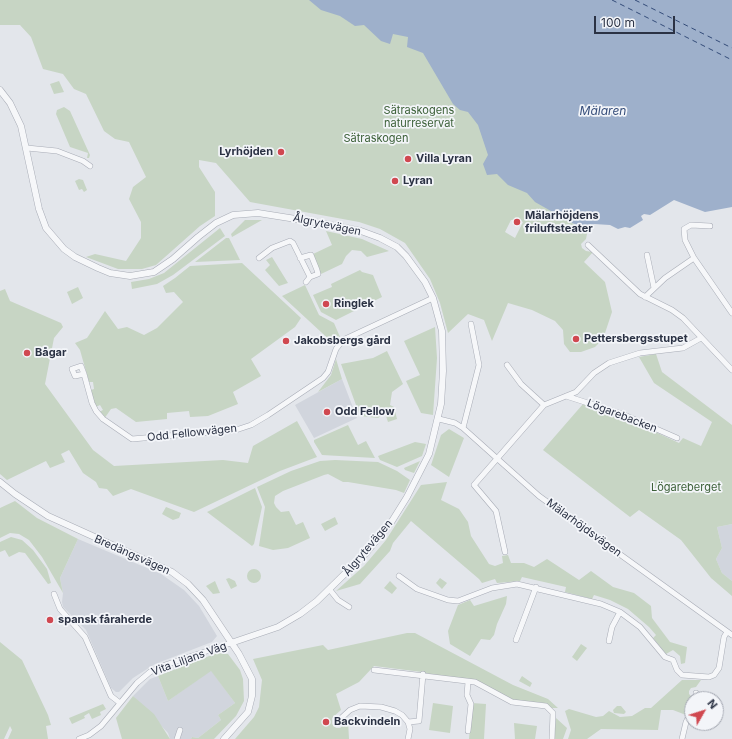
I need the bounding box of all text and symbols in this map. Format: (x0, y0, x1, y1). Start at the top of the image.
scale bar (596, 8, 677, 34)
text: 100 m (601, 15, 635, 30)
park label: Sätraskogens naturreservat (384, 104, 454, 130)
water label: Mälaren (580, 104, 626, 118)
park label: Sätraskogen (343, 132, 409, 146)
place label: Lyrhöjden (219, 145, 273, 159)
marker: Lyrhöjden (276, 147, 286, 157)
place label: Villa Lyran (416, 152, 472, 166)
marker: Villa Lyran (403, 154, 413, 164)
place label: Lyran (403, 174, 433, 188)
marker: Lyran (390, 176, 400, 186)
place label: Mälarhöjdens friluftsteater (525, 209, 599, 235)
street label: Ålgrytevägen (292, 211, 362, 239)
marker: Mälarhöjdens friluftsteater (512, 217, 522, 227)
place label: Ringlek (334, 297, 374, 311)
marker: Ringlek (321, 299, 331, 309)
place label: Pettersbergsstupet (584, 332, 688, 346)
place label: Jakobsbergs gård (294, 334, 391, 348)
marker: Pettersbergsstupet (571, 334, 581, 344)
marker: Jakobsbergs gård (281, 336, 291, 346)
place label: Bågar (35, 346, 66, 360)
marker: Bågar (22, 348, 32, 358)
street label: Lögarebacken (585, 397, 659, 435)
place label: Odd Fellow (335, 405, 395, 419)
marker: Odd Fellow (322, 407, 332, 417)
street label: Odd Fellowvägen (146, 422, 238, 444)
park label: Lögareberget (651, 481, 721, 495)
street label: Mälarhöjdsvägen (544, 496, 624, 560)
street label: Ålgrytevägen (341, 517, 395, 579)
street label: Bredängsvägen (92, 532, 172, 578)
place label: spansk fåraherde (58, 613, 152, 627)
marker: spansk fåraherde (45, 615, 55, 625)
street label: Vita Liljans Väg (150, 639, 228, 679)
north arrow (684, 691, 724, 731)
text: N (704, 696, 721, 712)
place label: Backvindeln (334, 715, 400, 729)
marker: Backvindeln (321, 717, 331, 727)

